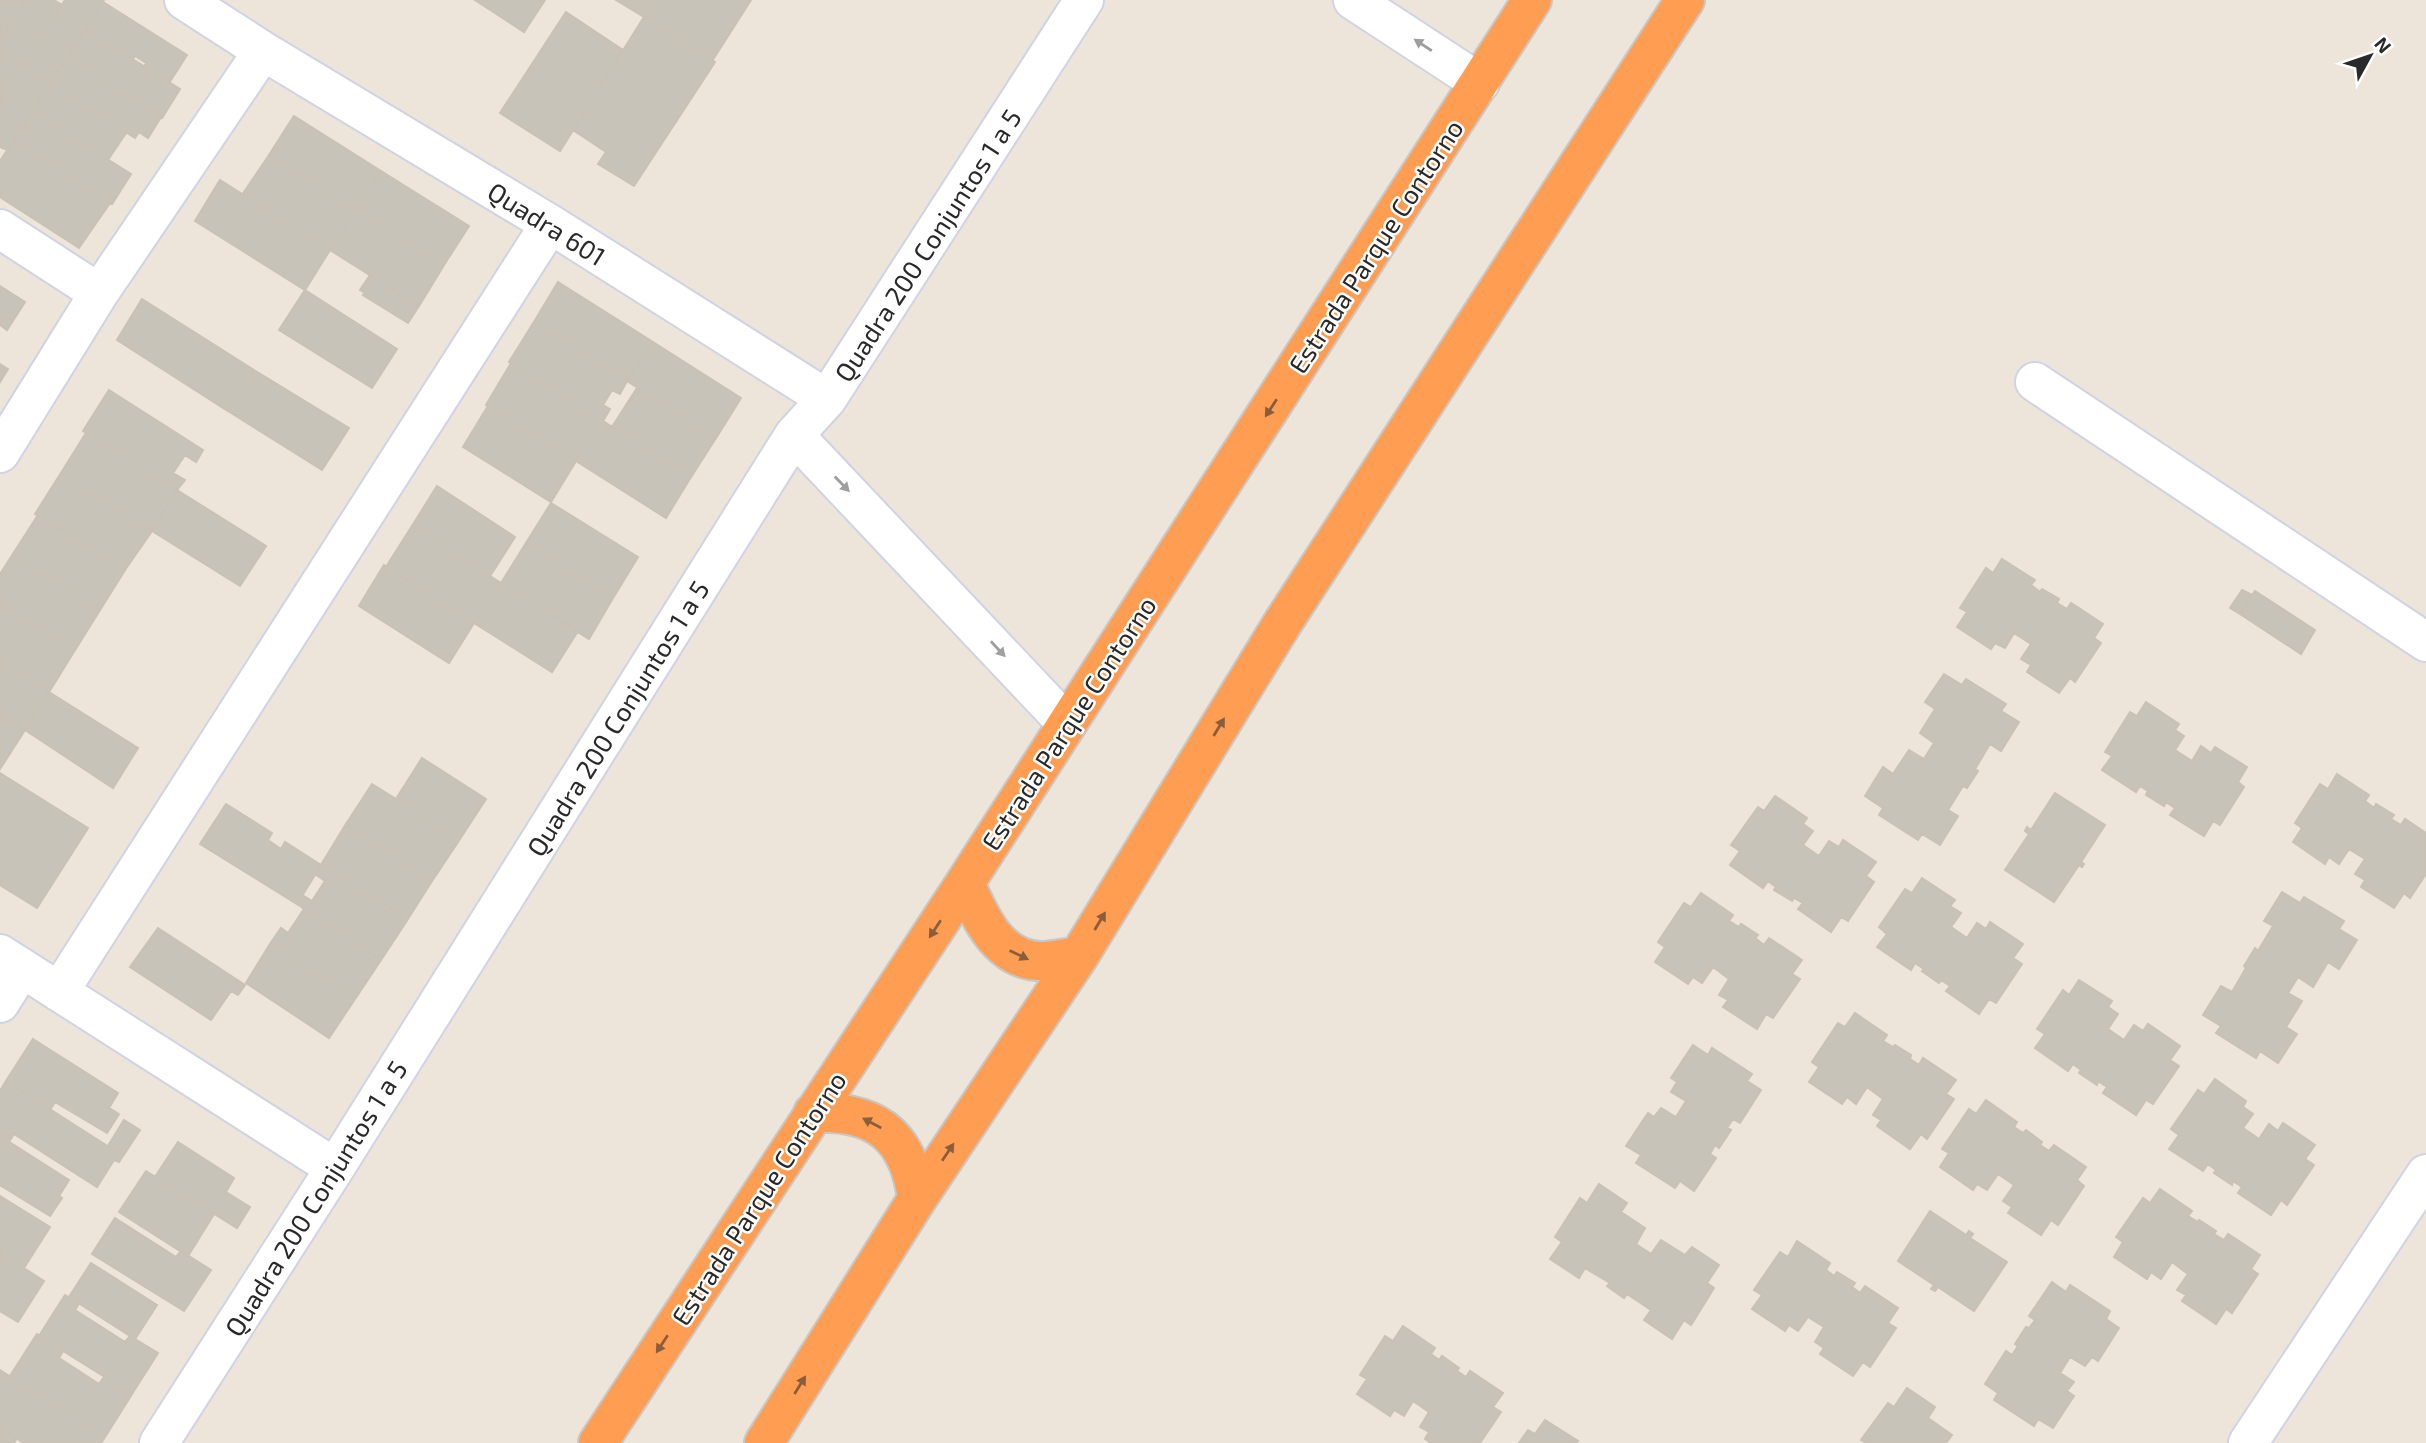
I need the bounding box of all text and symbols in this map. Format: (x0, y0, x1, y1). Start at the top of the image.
north arrow (2335, 21, 2405, 91)
text: N (2370, 32, 2397, 57)
one-way arrow (1413, 39, 1432, 52)
street label: Quadra 200 Conjuntos 1 a 5 (827, 103, 1027, 387)
street label: Estrada Parque Contorno (1281, 113, 1469, 379)
street label: Quadra 601 (482, 175, 612, 271)
one-way arrow (1264, 398, 1277, 418)
one-way arrow (833, 475, 849, 492)
street label: Quadra 200 Conjuntos 1 a 5 (519, 575, 715, 861)
street label: Estrada Parque Contorno (974, 590, 1162, 856)
one-way arrow (989, 641, 1006, 658)
one-way arrow (1212, 717, 1225, 736)
one-way arrow (1094, 911, 1107, 930)
one-way arrow (928, 920, 942, 938)
one-way arrow (1009, 949, 1029, 960)
street label: Quadra 200 Conjuntos 1 a 5 (217, 1055, 413, 1341)
street label: Estrada Parque Contorno (664, 1065, 852, 1331)
one-way arrow (862, 1117, 882, 1129)
one-way arrow (942, 1142, 955, 1162)
one-way arrow (656, 1335, 669, 1354)
one-way arrow (794, 1376, 807, 1395)

